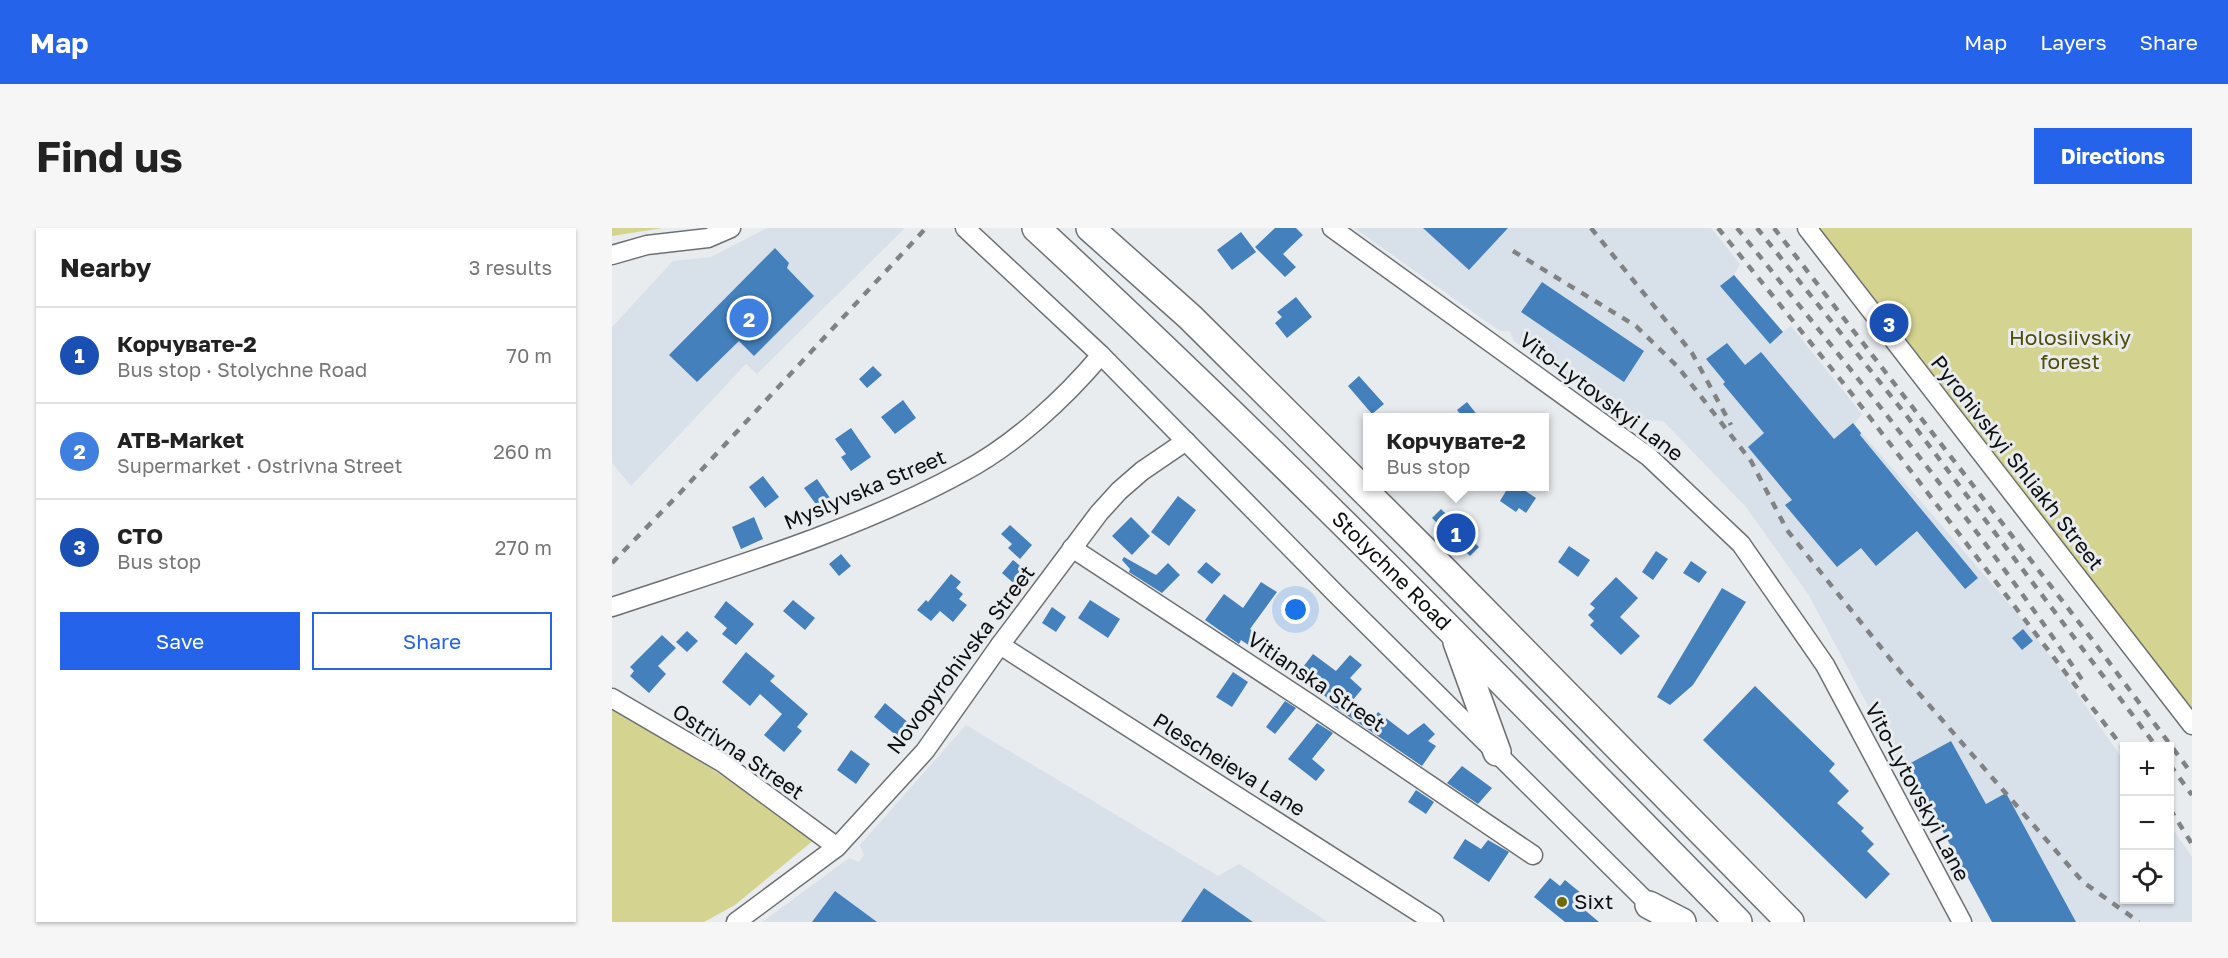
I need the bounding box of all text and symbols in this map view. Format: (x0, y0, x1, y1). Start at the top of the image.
text: Map (30, 26, 88, 59)
text: Map (1964, 29, 2007, 55)
text: Layers (2040, 29, 2107, 55)
text: Share (2140, 29, 2198, 55)
button: Directions (2034, 128, 2192, 184)
text: Find us (36, 131, 183, 181)
text: Nearby (60, 252, 151, 283)
text: 3 results (469, 255, 552, 279)
pin: 2 (730, 296, 768, 340)
pin: 3 (1870, 300, 1908, 346)
park label: Holosiivskiy forest (2009, 324, 2131, 374)
street label: Vito-Lytovskyi Lane (1514, 326, 1689, 466)
text: Корчувате-2 (117, 330, 257, 357)
text: 1 (74, 343, 85, 367)
text: 70 m (506, 343, 552, 367)
street label: Pyrohivskyi Shliakh Street (1926, 350, 2110, 575)
text: Bus stop · Stolychne Road (117, 357, 367, 381)
popup (1363, 413, 1549, 491)
text: ATB-Market (117, 426, 244, 453)
text: Корчувате-2 (1386, 427, 1526, 454)
text: 2 (73, 439, 86, 463)
text: 260 m (493, 439, 552, 463)
street label: Myslyvska Street (780, 443, 950, 535)
text: Supermarket · Ostrivna Street (117, 453, 402, 477)
text: Bus stop (1386, 454, 1470, 478)
street label: Stolychne Road (1327, 505, 1457, 635)
pin: 1 (1436, 510, 1476, 556)
text: СТО (117, 522, 163, 549)
text: 3 (73, 535, 86, 559)
text: 270 m (495, 535, 552, 559)
text: Bus stop (117, 549, 201, 573)
street label: Novopyrohivska Street (881, 560, 1040, 759)
your location (1281, 595, 1310, 624)
button: Save (60, 612, 300, 670)
button: Share (312, 612, 552, 670)
street label: Vitianska Street (1243, 625, 1390, 737)
street label: Ostrivna Street (668, 698, 809, 805)
street label: Vito-Lytovskyi Lane (1860, 698, 1976, 885)
street label: Plescheieva Lane (1148, 707, 1311, 822)
map controls (2120, 742, 2174, 904)
button: + (2120, 742, 2174, 796)
button: − (2120, 796, 2174, 850)
button: locate (2120, 850, 2174, 904)
place label: Sixt (1574, 888, 1613, 914)
marker: Sixt (1555, 895, 1569, 909)

